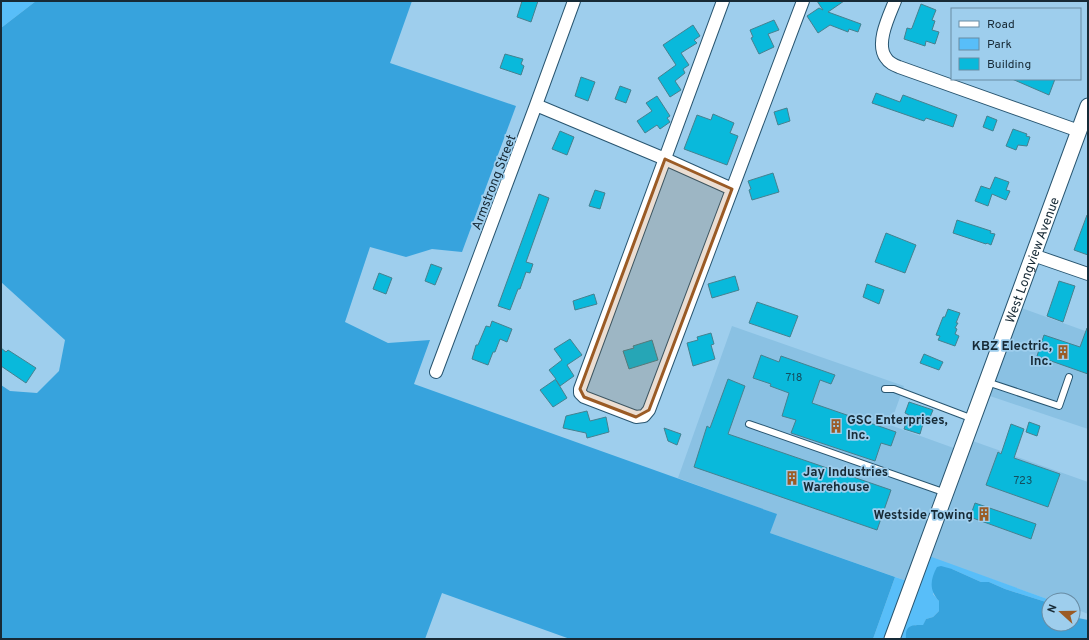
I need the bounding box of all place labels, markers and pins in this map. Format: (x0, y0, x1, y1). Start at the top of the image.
place label: KBZ Electric, Inc. (972, 339, 1052, 370)
building icon: KBZ Electric, Inc. (1055, 344, 1071, 360)
place label: GSC Enterprises, Inc. (847, 413, 948, 444)
building icon: GSC Enterprises, Inc. (828, 418, 844, 434)
place label: Jay Industries Warehouse (803, 465, 888, 496)
building icon: Jay Industries Warehouse (784, 470, 800, 486)
building icon: Westside Towing (976, 506, 992, 522)
place label: Westside Towing (874, 508, 973, 524)

